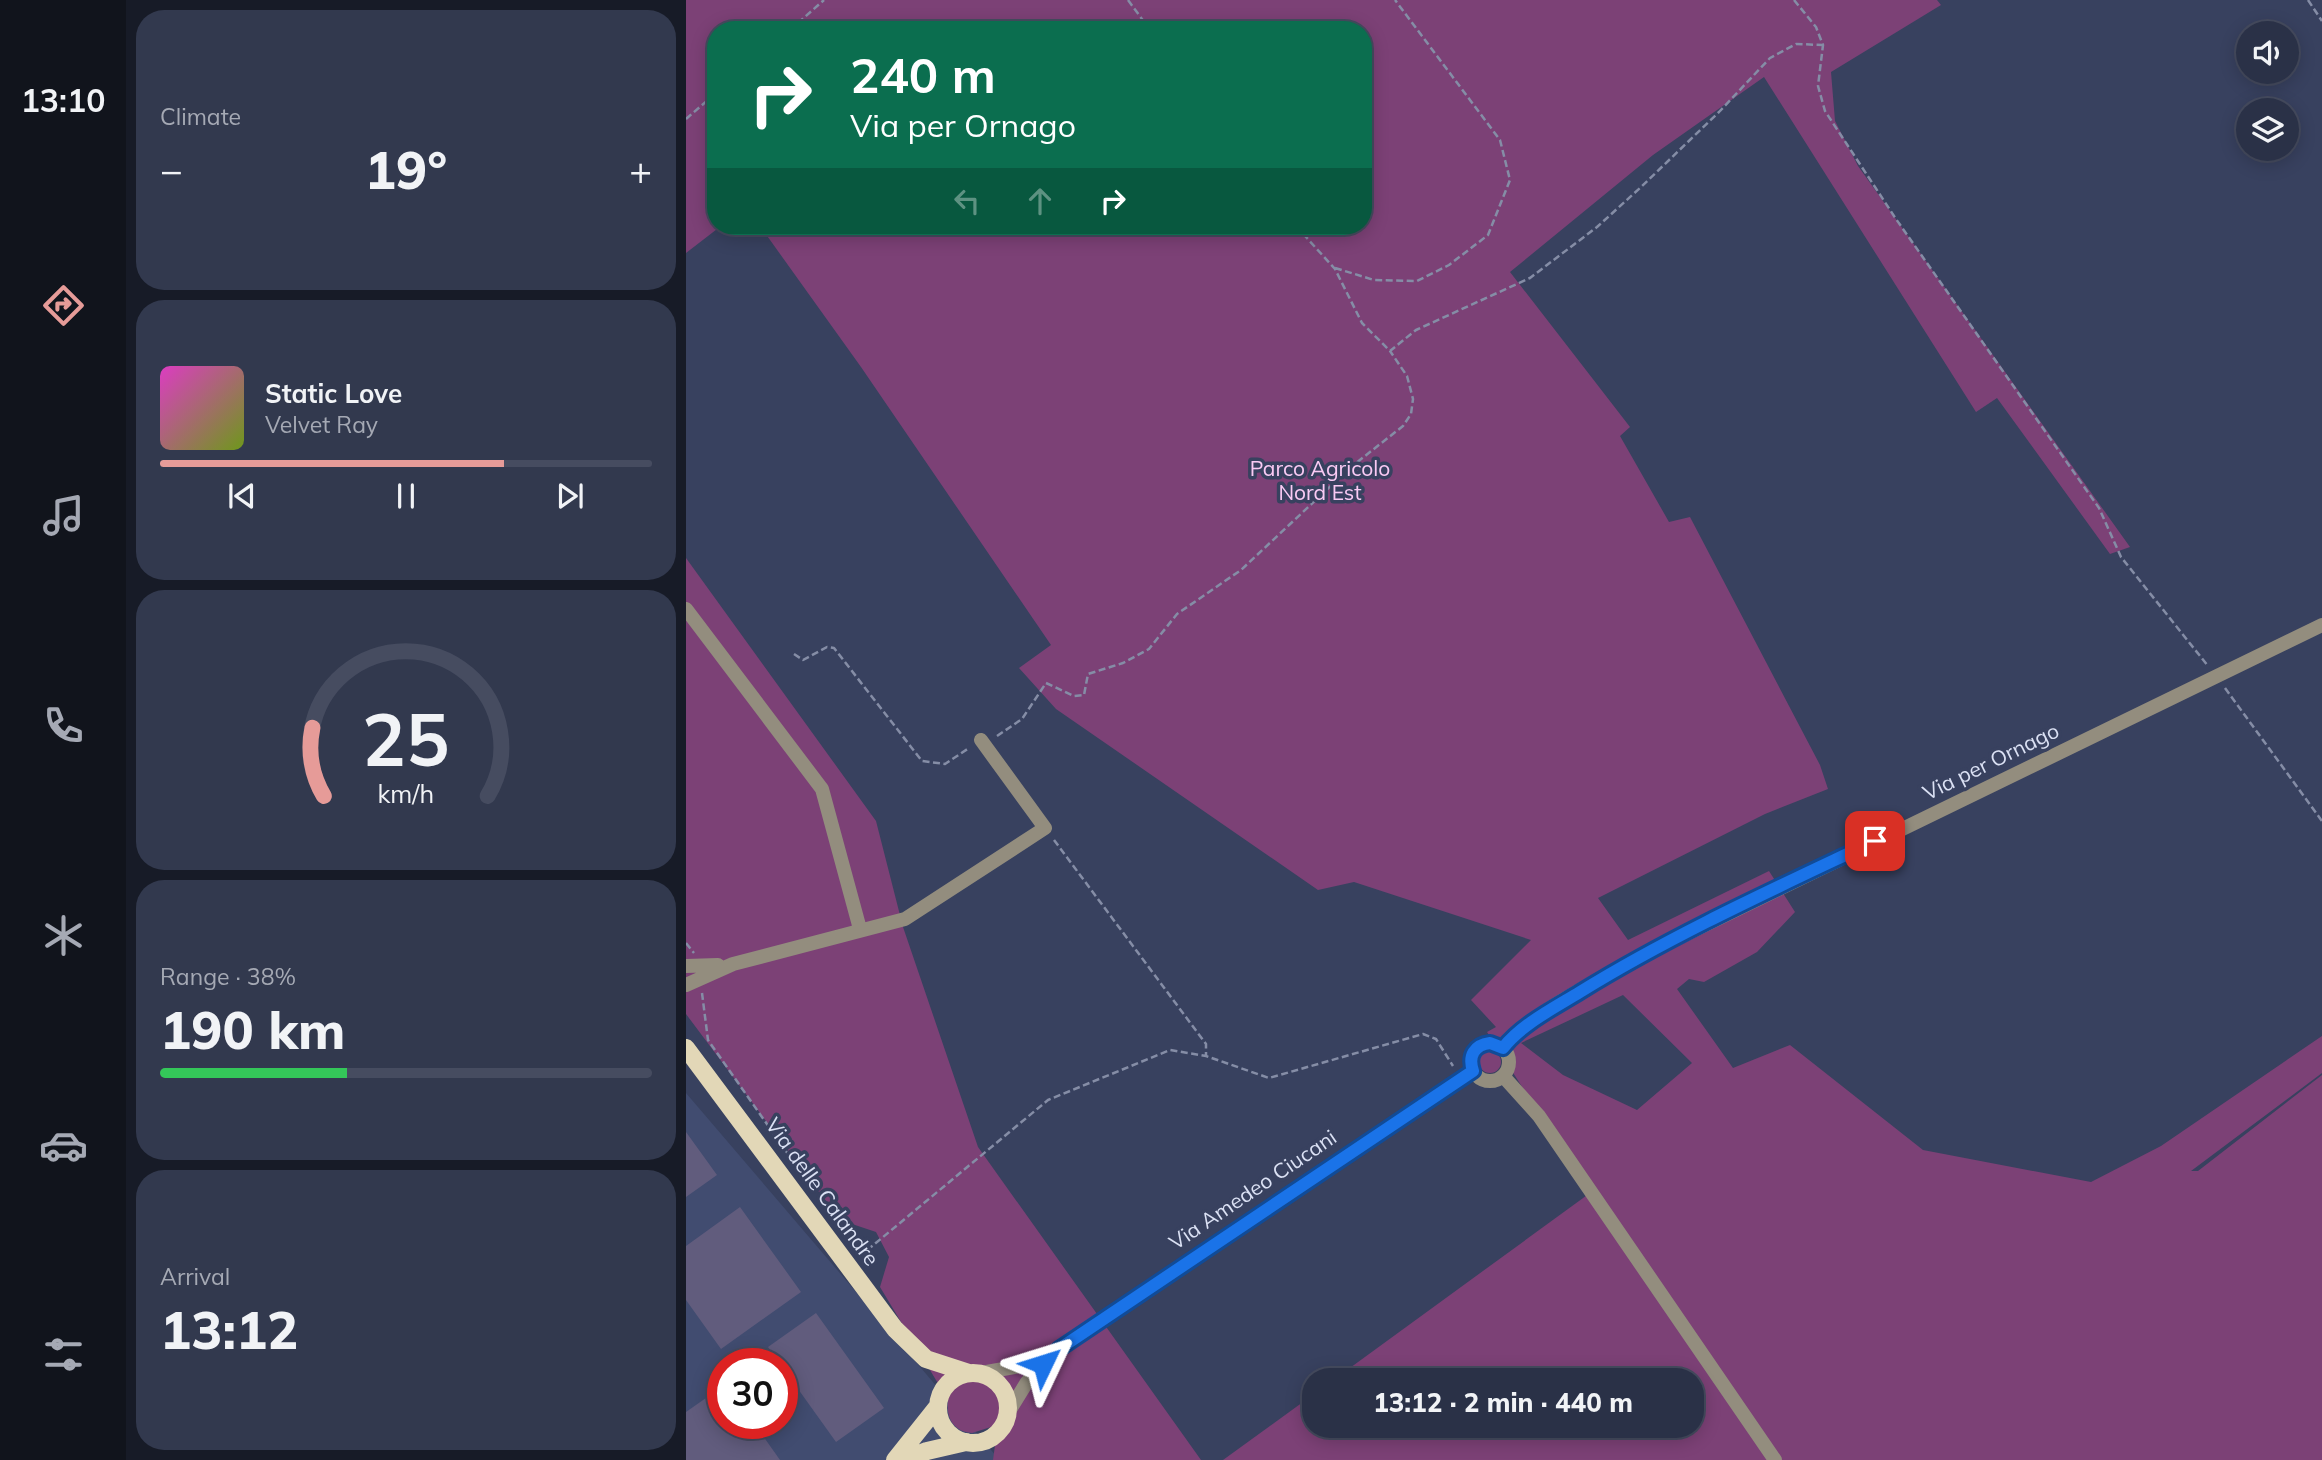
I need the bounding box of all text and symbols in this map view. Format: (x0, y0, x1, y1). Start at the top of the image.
map controls (2236, 21, 2299, 161)
button: sound (2236, 21, 2299, 84)
text: 240 m (850, 44, 996, 105)
icon: right (735, 49, 826, 140)
text: 13:10 (21, 80, 105, 120)
button: layers (2236, 98, 2299, 161)
text: Climate (160, 102, 241, 131)
text: Via per Ornago (850, 105, 1076, 145)
text: 19° (365, 137, 447, 202)
text: − (160, 146, 183, 194)
text: + (629, 146, 652, 194)
icon: left (948, 182, 986, 220)
icon: ahead (1021, 182, 1059, 220)
icon: right (1094, 182, 1132, 220)
icon: directions (39, 281, 88, 330)
text: Static Love (265, 377, 402, 410)
text: Velvet Ray (265, 410, 378, 439)
park label: Parco Agricolo Nord Est (1250, 455, 1390, 505)
icon: previous (223, 477, 261, 515)
icon: pause (387, 477, 425, 515)
icon: next (551, 477, 589, 515)
icon: music (39, 491, 88, 540)
text: 25 (362, 693, 450, 784)
icon: phone (39, 701, 88, 750)
street label: Via per Ornago (1918, 717, 2063, 805)
text: km/h (378, 778, 434, 809)
pin (1845, 811, 1905, 871)
icon: arrive (1856, 822, 1894, 860)
icon: climate (39, 911, 88, 960)
text: Range · 38% (160, 962, 296, 991)
text: 190 km (160, 997, 345, 1062)
street label: Via delle Calandre (760, 1112, 885, 1271)
icon: car (39, 1121, 88, 1170)
street label: Via Amedeo Ciucani (1164, 1124, 1341, 1255)
text: Arrival (160, 1262, 230, 1291)
text: 13:12 (160, 1297, 298, 1362)
position arrow (1006, 1327, 1080, 1401)
icon: filters (39, 1330, 88, 1379)
speed limit sign: 30 (707, 1348, 798, 1439)
text: 13:12 · 2 min · 440 m (1373, 1386, 1633, 1419)

